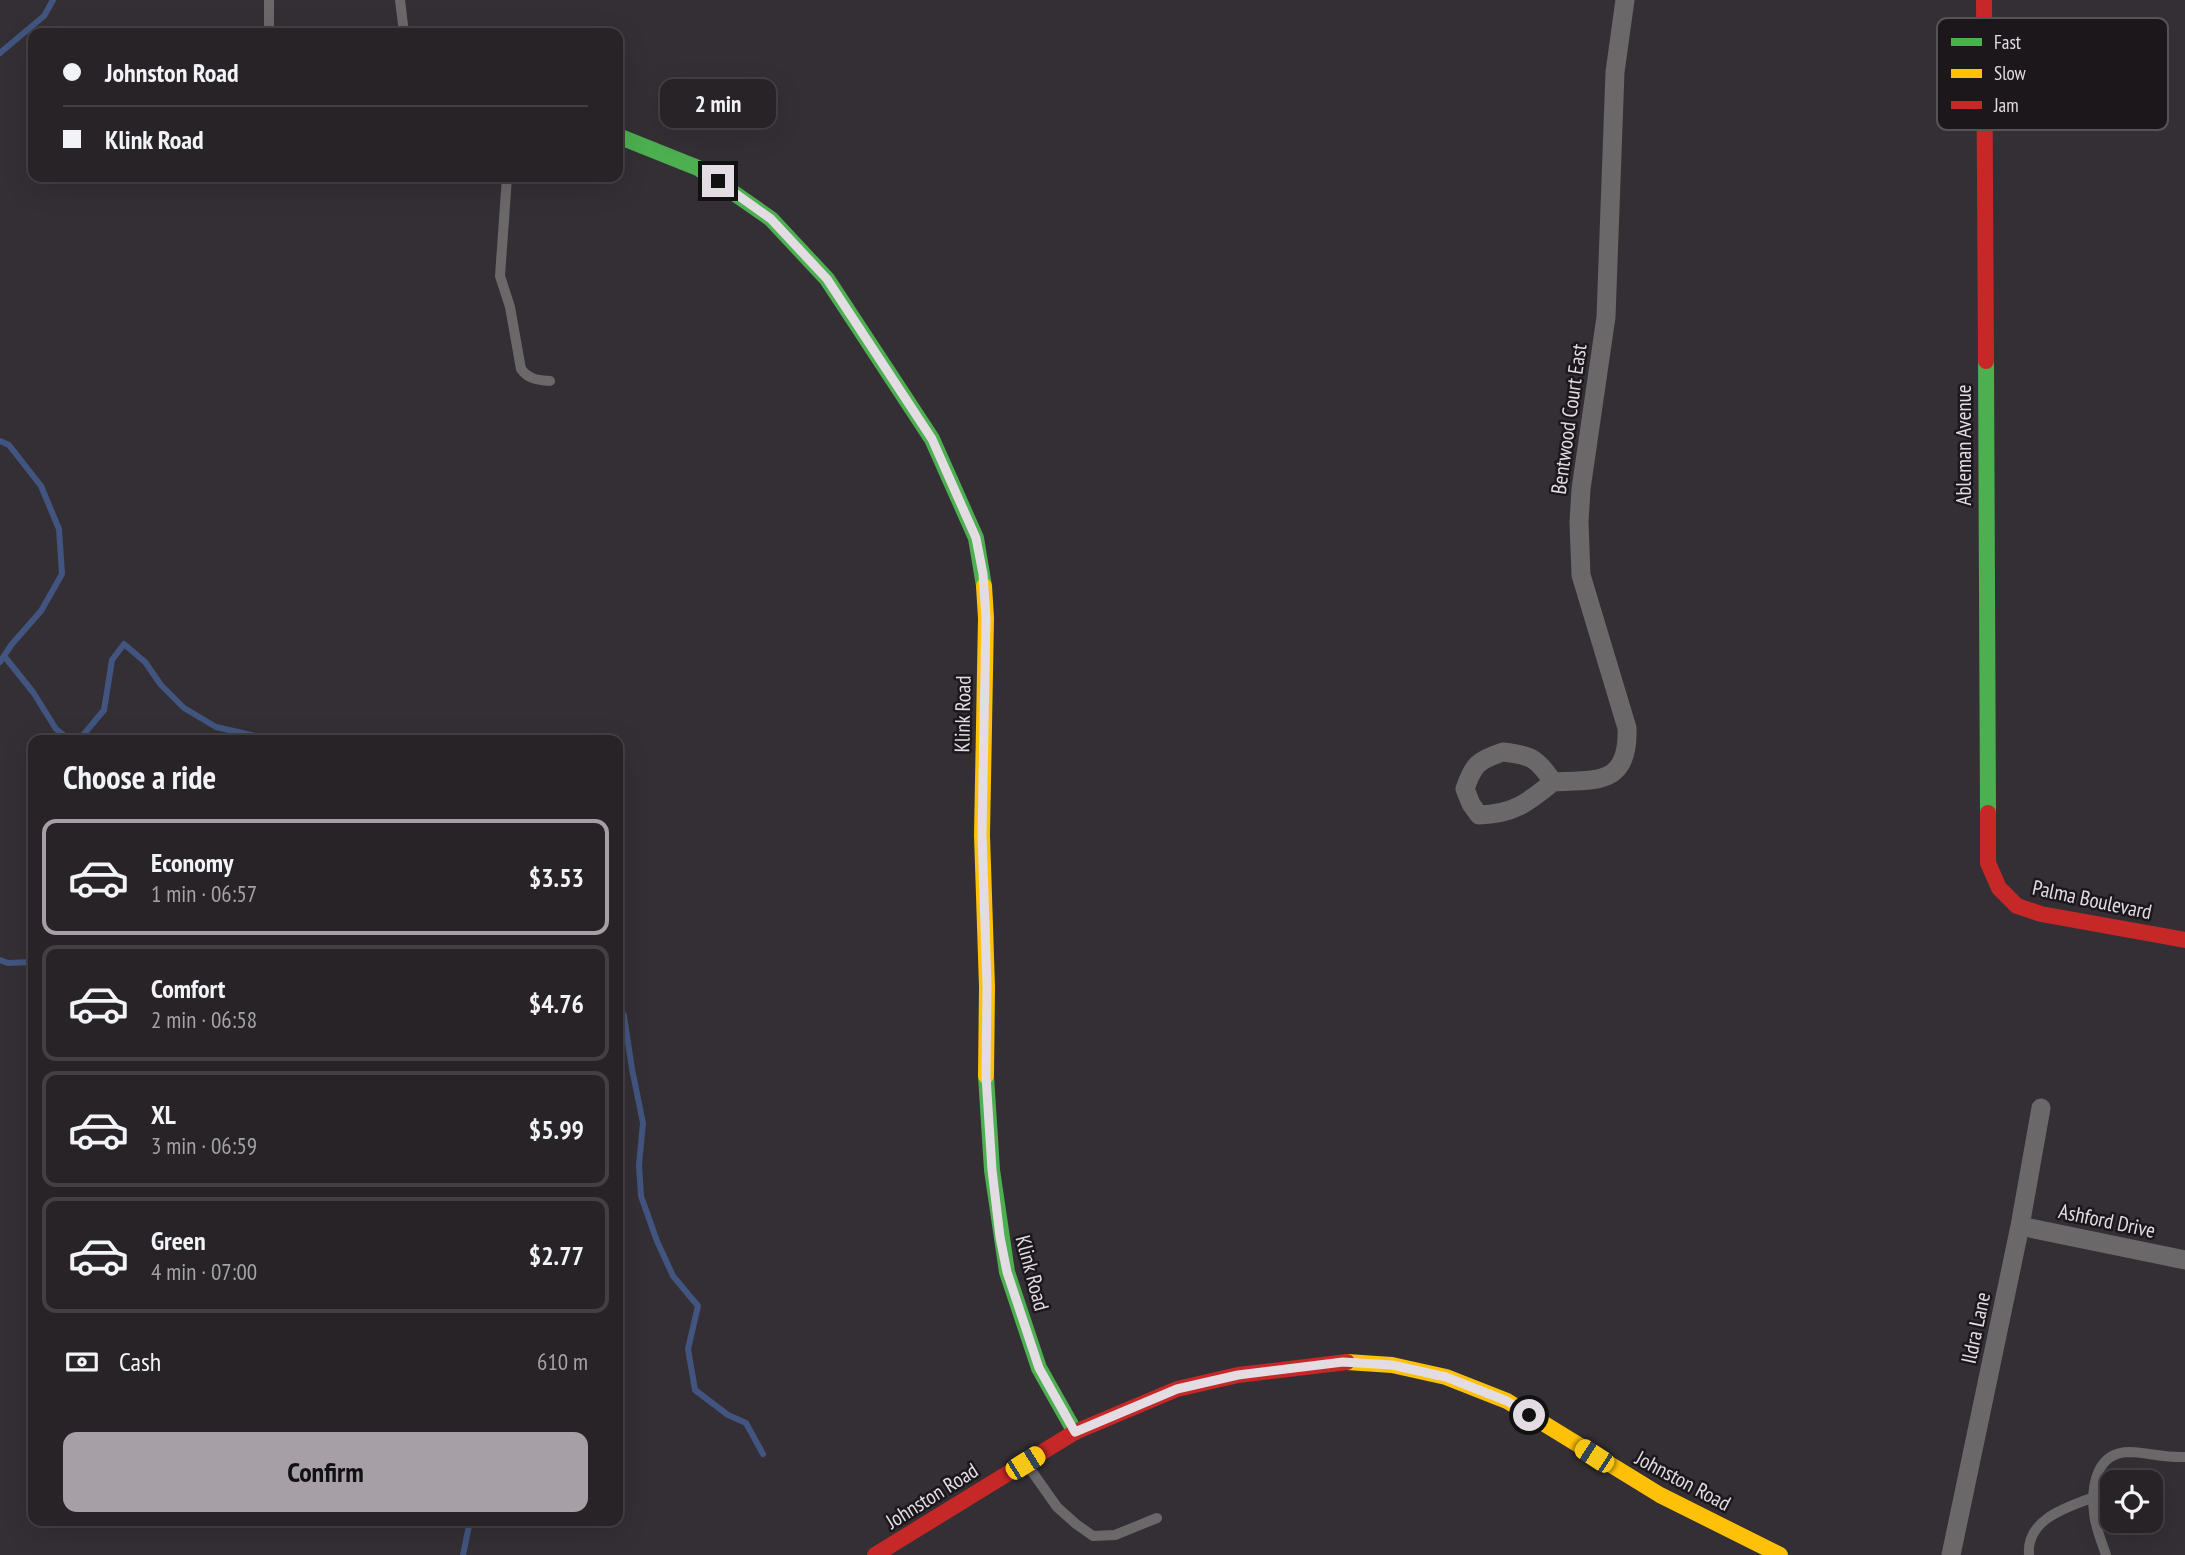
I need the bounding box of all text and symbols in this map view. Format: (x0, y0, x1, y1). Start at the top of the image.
legend (1937, 18, 2168, 130)
text: Fast (1994, 30, 2022, 54)
text: Johnston Road (105, 56, 239, 89)
text: Slow (1994, 61, 2027, 85)
callout: 2 min (660, 80, 776, 128)
text: 2 min (695, 89, 741, 118)
text: Jam (1993, 93, 2019, 117)
text: Klink Road (105, 123, 204, 156)
route end (702, 165, 734, 197)
street label: Bentwood Court East (1545, 342, 1592, 496)
street label: Ableman Avenue (1950, 385, 1977, 505)
street label: Klink Road (948, 675, 977, 753)
text: Choose a ride (63, 756, 216, 798)
icon: car (67, 846, 130, 909)
text: Economy (151, 846, 233, 879)
text: $3.53 (529, 861, 584, 894)
street label: Palma Boulevard (2030, 874, 2154, 925)
text: 1 min · 06:57 (151, 879, 257, 908)
icon: car (67, 972, 130, 1035)
text: Comfort (151, 972, 225, 1005)
text: $4.76 (529, 987, 584, 1020)
text: 2 min · 06:58 (151, 1005, 257, 1034)
icon: car (67, 1098, 130, 1161)
text: XL (151, 1098, 176, 1131)
text: $5.99 (529, 1113, 584, 1146)
text: 3 min · 06:59 (151, 1131, 257, 1160)
street label: Ashford Drive (2056, 1197, 2158, 1244)
icon: car (67, 1224, 130, 1287)
text: Green (151, 1224, 206, 1257)
street label: Klink Road (1009, 1232, 1055, 1314)
text: $2.77 (529, 1239, 584, 1272)
text: 4 min · 07:00 (151, 1257, 257, 1286)
street label: Ildra Lane (1955, 1290, 1996, 1366)
icon: cash (63, 1343, 101, 1381)
text: Cash (119, 1345, 161, 1378)
text: 610 m (537, 1347, 588, 1376)
route start (1513, 1399, 1545, 1431)
button: Confirm (63, 1432, 588, 1512)
car (1571, 1436, 1618, 1476)
car (1002, 1443, 1049, 1483)
street label: Johnston Road (1630, 1444, 1735, 1517)
street label: Johnston Road (880, 1457, 983, 1535)
map controls (2100, 1470, 2163, 1533)
button: locate (2100, 1470, 2163, 1533)

